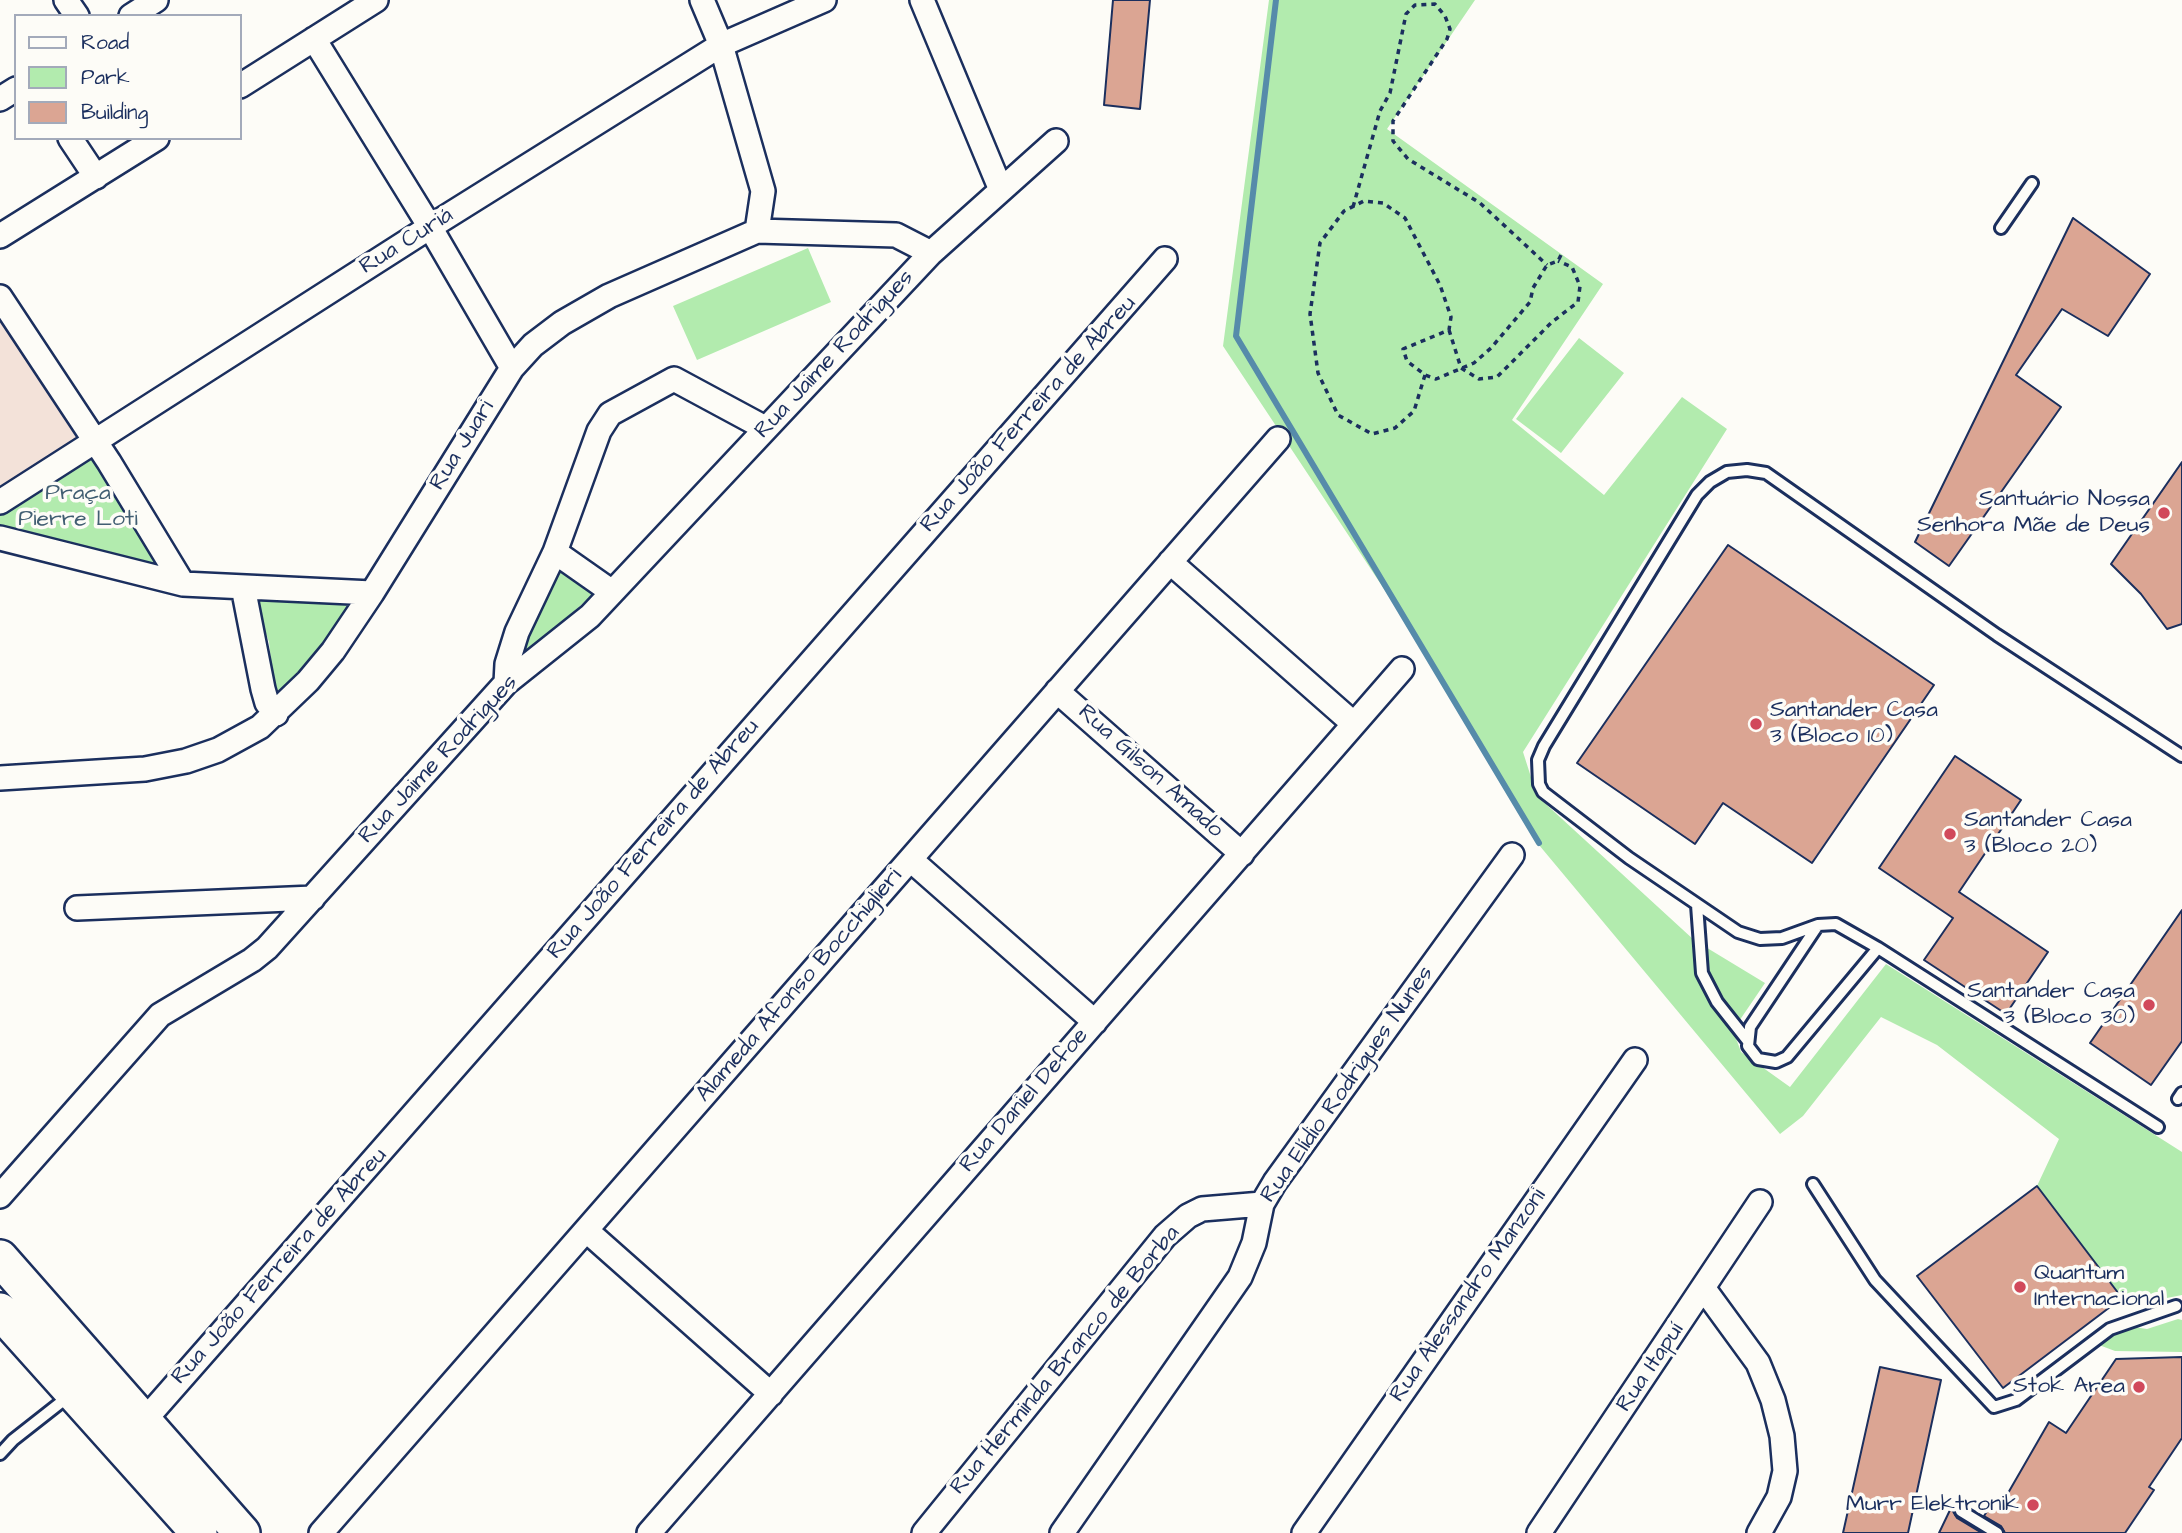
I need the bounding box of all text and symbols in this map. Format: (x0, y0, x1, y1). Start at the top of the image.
legend (14, 14, 242, 140)
text: Road (81, 28, 129, 57)
text: Park (81, 63, 130, 92)
text: Building (81, 98, 148, 127)
street label: Rua Curiá (355, 203, 459, 281)
street label: Rua Jaime Rodrigues (750, 265, 920, 445)
street label: Rua João Ferreira de Abreu (915, 291, 1143, 539)
street label: Rua Juari (425, 396, 501, 496)
park label: Praça Pierre Loti (18, 480, 138, 534)
place label: Santuário Nossa Senhora Mãe de Deus (1917, 486, 2150, 540)
marker: Santuário Nossa Senhora Mãe de Deus (2156, 505, 2172, 521)
street label: Rua Jaime Rodrigues (354, 670, 524, 850)
place label: Santander Casa 3 (Bloco 10) (1770, 697, 1938, 751)
street label: Rua Gilson Amado (1072, 699, 1228, 845)
street label: Rua João Ferreira de Abreu (542, 714, 766, 966)
marker: Santander Casa 3 (Bloco 10) (1748, 716, 1764, 732)
place label: Santander Casa 3 (Bloco 20) (1964, 807, 2132, 861)
marker: Santander Casa 3 (Bloco 20) (1942, 826, 1958, 842)
street label: Alameda Afonso Bocchiglieri (691, 864, 909, 1108)
street label: Rua Elídio Rodrigues Nunes (1256, 961, 1440, 1209)
place label: Santander Casa 3 (Bloco 30) (1967, 978, 2135, 1032)
marker: Santander Casa 3 (Bloco 30) (2141, 997, 2157, 1013)
street label: Rua Daniel Defoe (955, 1023, 1095, 1179)
street label: Rua João Ferreira de Abreu (166, 1143, 394, 1391)
street label: Rua Alessandro Manzoni (1385, 1184, 1553, 1408)
street label: Rua Herminda Branco de Borba (945, 1221, 1187, 1501)
place label: Quantum Internacional (2034, 1260, 2164, 1314)
marker: Quantum Internacional (2012, 1279, 2028, 1295)
street label: Rua Itapuí (1611, 1318, 1691, 1418)
place label: Stok Area (2013, 1373, 2125, 1401)
marker: Stok Area (2131, 1379, 2147, 1395)
place label: Murr Elektronik (1846, 1491, 2019, 1519)
marker: Murr Elektronik (2025, 1497, 2041, 1513)

